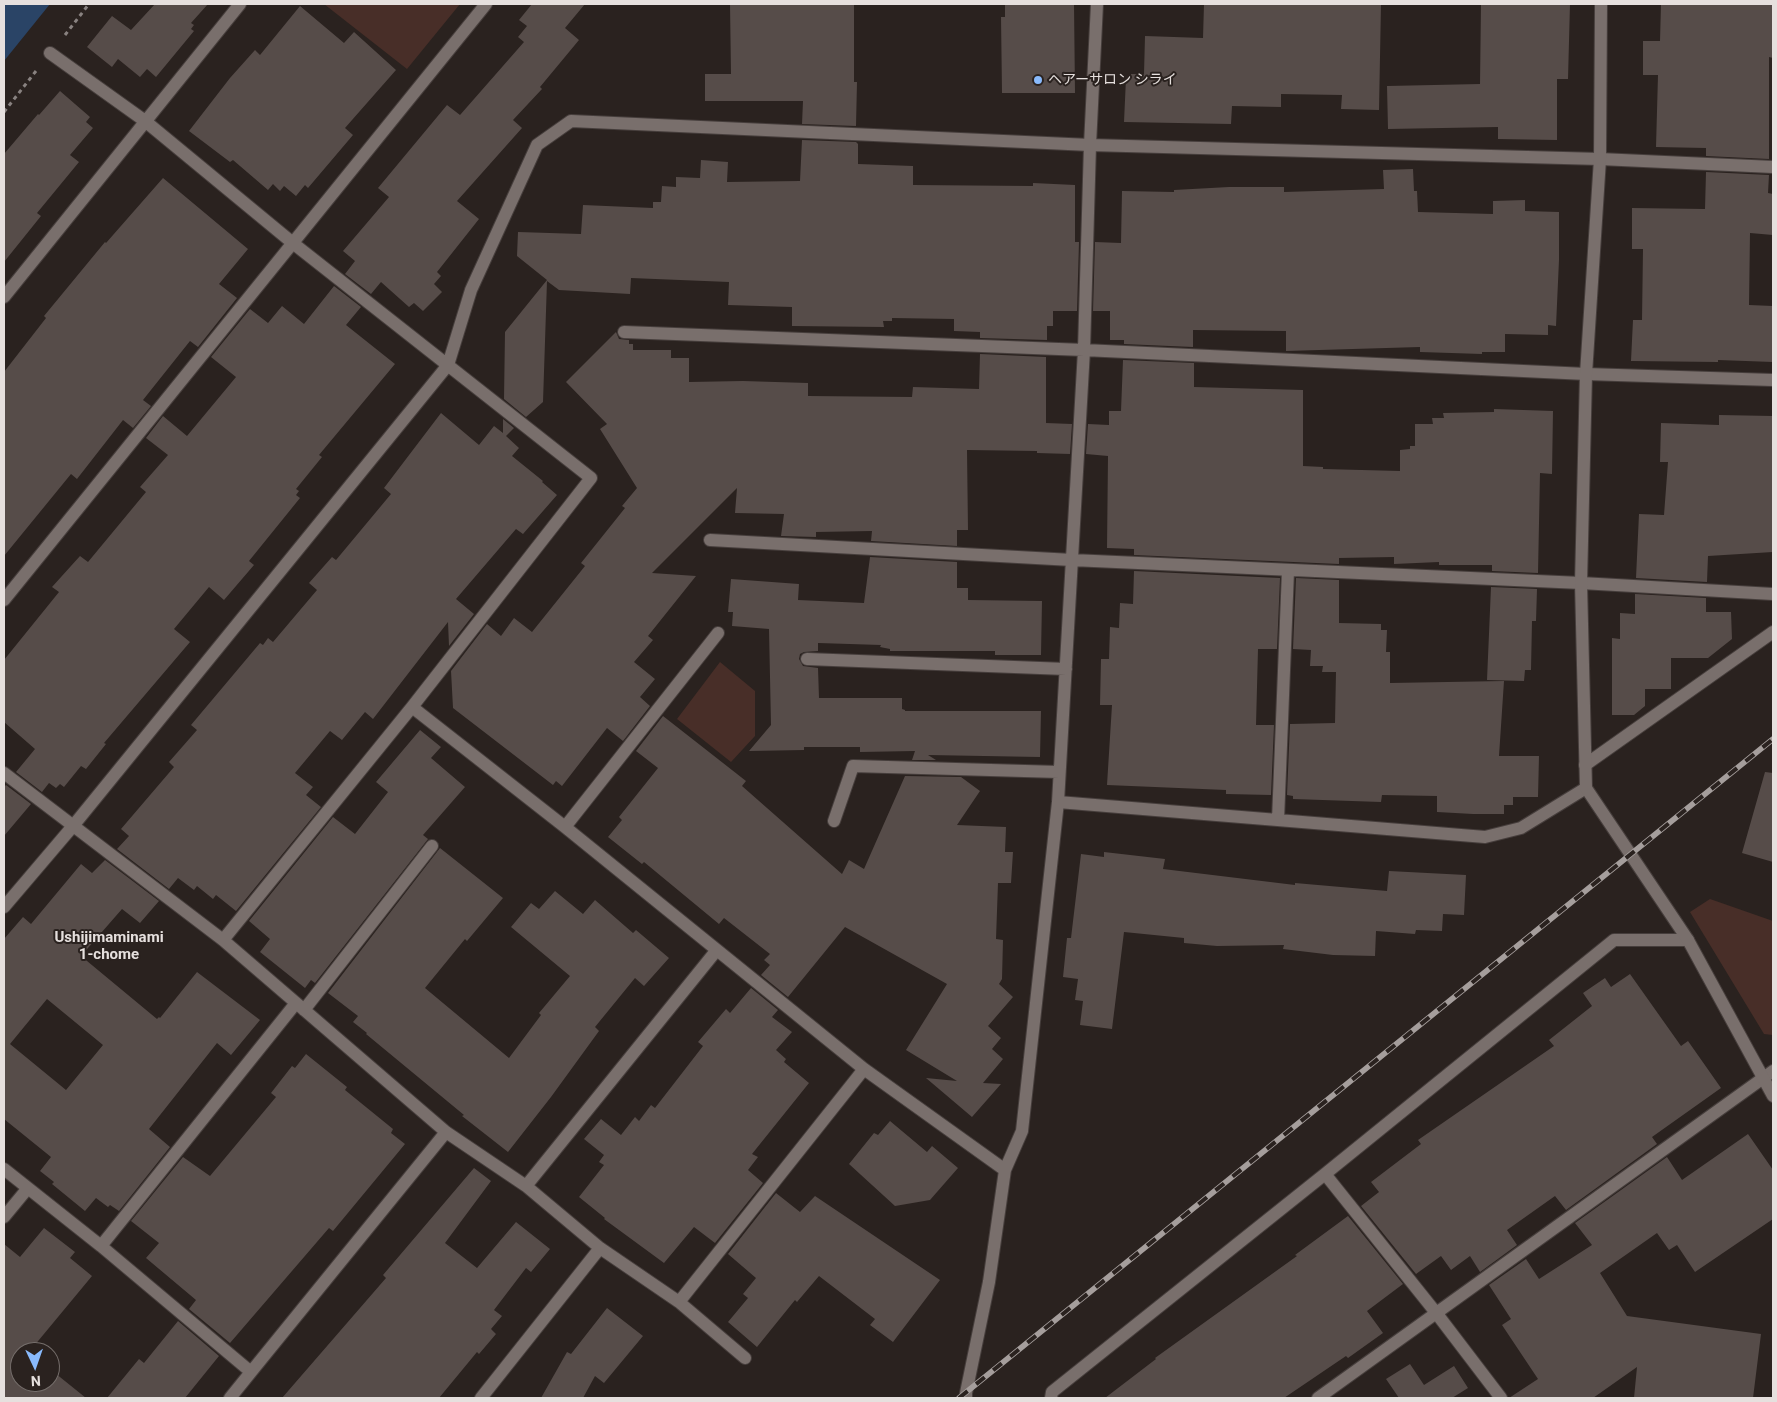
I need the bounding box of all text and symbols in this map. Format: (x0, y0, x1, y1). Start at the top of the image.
place label: ヘアーサロン シライ (1048, 72, 1177, 88)
marker: ヘアーサロン シライ (1032, 74, 1044, 86)
district label: Ushijimaminami 1-chome (54, 929, 164, 964)
north arrow (10, 1342, 60, 1392)
text: N (30, 1373, 41, 1389)

